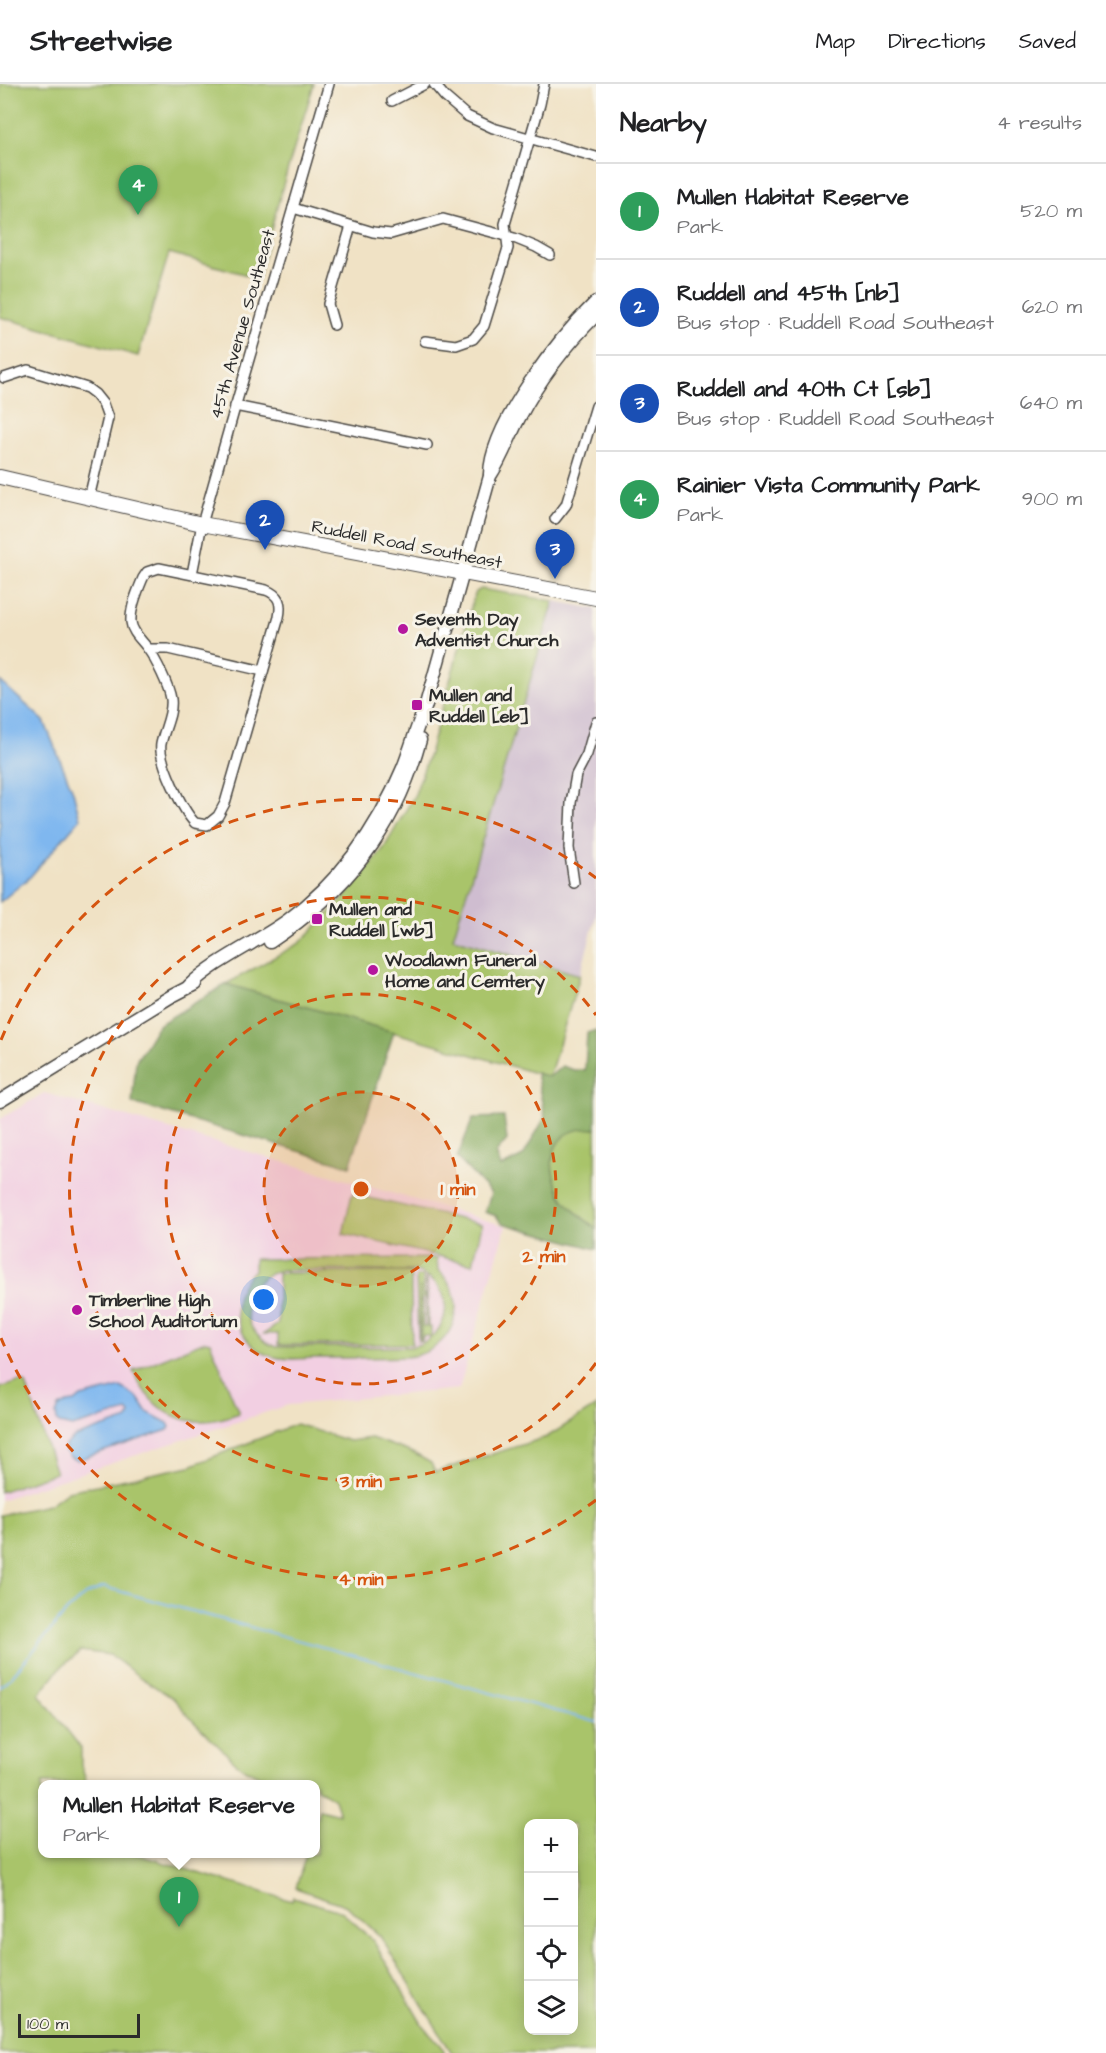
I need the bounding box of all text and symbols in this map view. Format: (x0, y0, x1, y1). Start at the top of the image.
text: Streetwise (30, 22, 172, 61)
text: Map (815, 27, 855, 56)
text: Directions (888, 27, 986, 56)
text: Saved (1019, 27, 1076, 56)
text: Nearby (620, 105, 707, 141)
text: 4 results (997, 109, 1082, 137)
pin: 4 (118, 166, 158, 215)
text: Mullen Habitat Reserve (677, 182, 909, 213)
text: 1 (638, 197, 641, 225)
text: 520 m (1020, 197, 1082, 225)
text: Park (677, 213, 723, 241)
street label: 45th Avenue Southeast (203, 226, 282, 422)
text: Ruddell and 45th [nb] (677, 278, 900, 309)
text: 2 (634, 293, 645, 321)
text: 620 m (1022, 293, 1082, 321)
text: Bus stop · Ruddell Road Southeast (677, 309, 994, 337)
text: Ruddell and 40th Ct [sb] (677, 374, 932, 405)
text: 3 (634, 389, 645, 417)
text: 640 m (1020, 389, 1082, 417)
text: Bus stop · Ruddell Road Southeast (677, 405, 994, 433)
text: Rainier Vista Community Park (677, 470, 980, 501)
text: 4 (633, 485, 646, 513)
text: 900 m (1022, 485, 1082, 513)
pin: 2 (246, 500, 284, 550)
text: Park (677, 501, 723, 529)
street label: Ruddell Road Southeast (309, 514, 505, 575)
pin: 3 (536, 530, 574, 579)
place label: Seventh Day Adventist Church (414, 607, 559, 653)
marker: Seventh Day Adventist Church (396, 622, 410, 636)
place label: Mullen and Ruddell [eb] (429, 683, 529, 729)
marker: Mullen and Ruddell [eb] (410, 698, 424, 712)
place label: Mullen and Ruddell [wb] (329, 897, 434, 943)
marker: Mullen and Ruddell [wb] (310, 912, 324, 926)
place label: Woodlawn Funeral Home and Cemtery (384, 948, 545, 995)
marker: Woodlawn Funeral Home and Cemtery (366, 963, 380, 977)
text: 1 min (440, 1177, 476, 1202)
centre of rings (351, 1179, 371, 1199)
text: 2 min (521, 1244, 566, 1269)
your location (249, 1285, 278, 1314)
place label: Timberline High School Auditorium (88, 1288, 238, 1334)
marker: Timberline High School Auditorium (70, 1303, 84, 1317)
text: 3 min (339, 1469, 382, 1494)
text: 4 min (338, 1567, 384, 1592)
popup (38, 1780, 320, 1858)
text: Mullen Habitat Reserve (63, 1790, 295, 1821)
map controls (524, 1819, 578, 2035)
button: + (524, 1819, 578, 1873)
text: Park (63, 1821, 109, 1849)
button: − (524, 1873, 578, 1927)
pin: 1 (160, 1878, 198, 1927)
button: locate (524, 1927, 578, 1981)
button: layers (524, 1981, 578, 2035)
scale bar (18, 2011, 140, 2038)
text: 100 m (27, 2013, 68, 2035)

